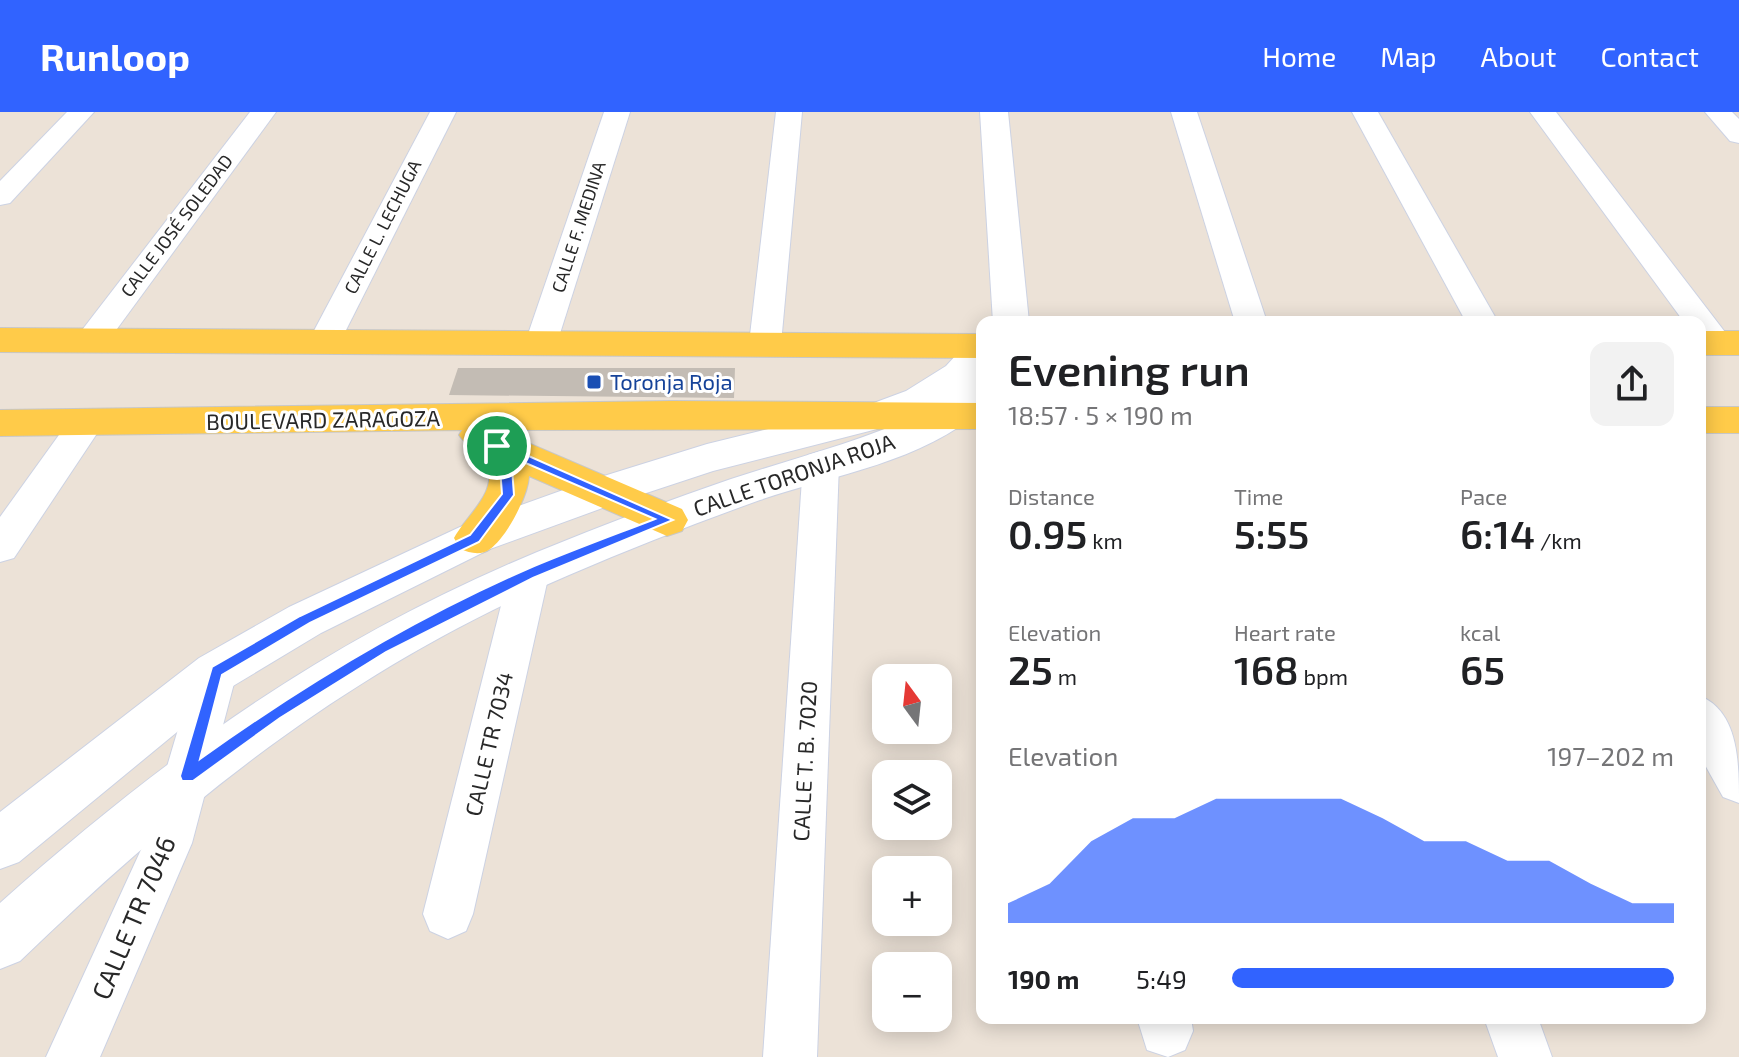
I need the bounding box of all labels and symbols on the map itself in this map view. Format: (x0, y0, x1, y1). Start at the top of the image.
street label: CALLE JOSÉ SOLEDAD (116, 150, 237, 301)
street label: CALLE L. LECHUGA (339, 155, 426, 297)
street label: CALLE F. MEDINA (546, 157, 610, 295)
place label: Toronja Roja (610, 368, 733, 395)
marker: Toronja Roja (585, 373, 603, 391)
street label: BOULEVARD ZARAGOZA (206, 404, 440, 434)
pin (463, 412, 531, 480)
street label: CALLE TORONJA ROJA (690, 427, 898, 521)
north arrow (872, 664, 952, 744)
street label: CALLE TR 7034 (459, 669, 517, 818)
street label: CALLE T. B. 7020 (787, 680, 821, 842)
street label: CALLE TR 7046 (84, 831, 181, 1004)

